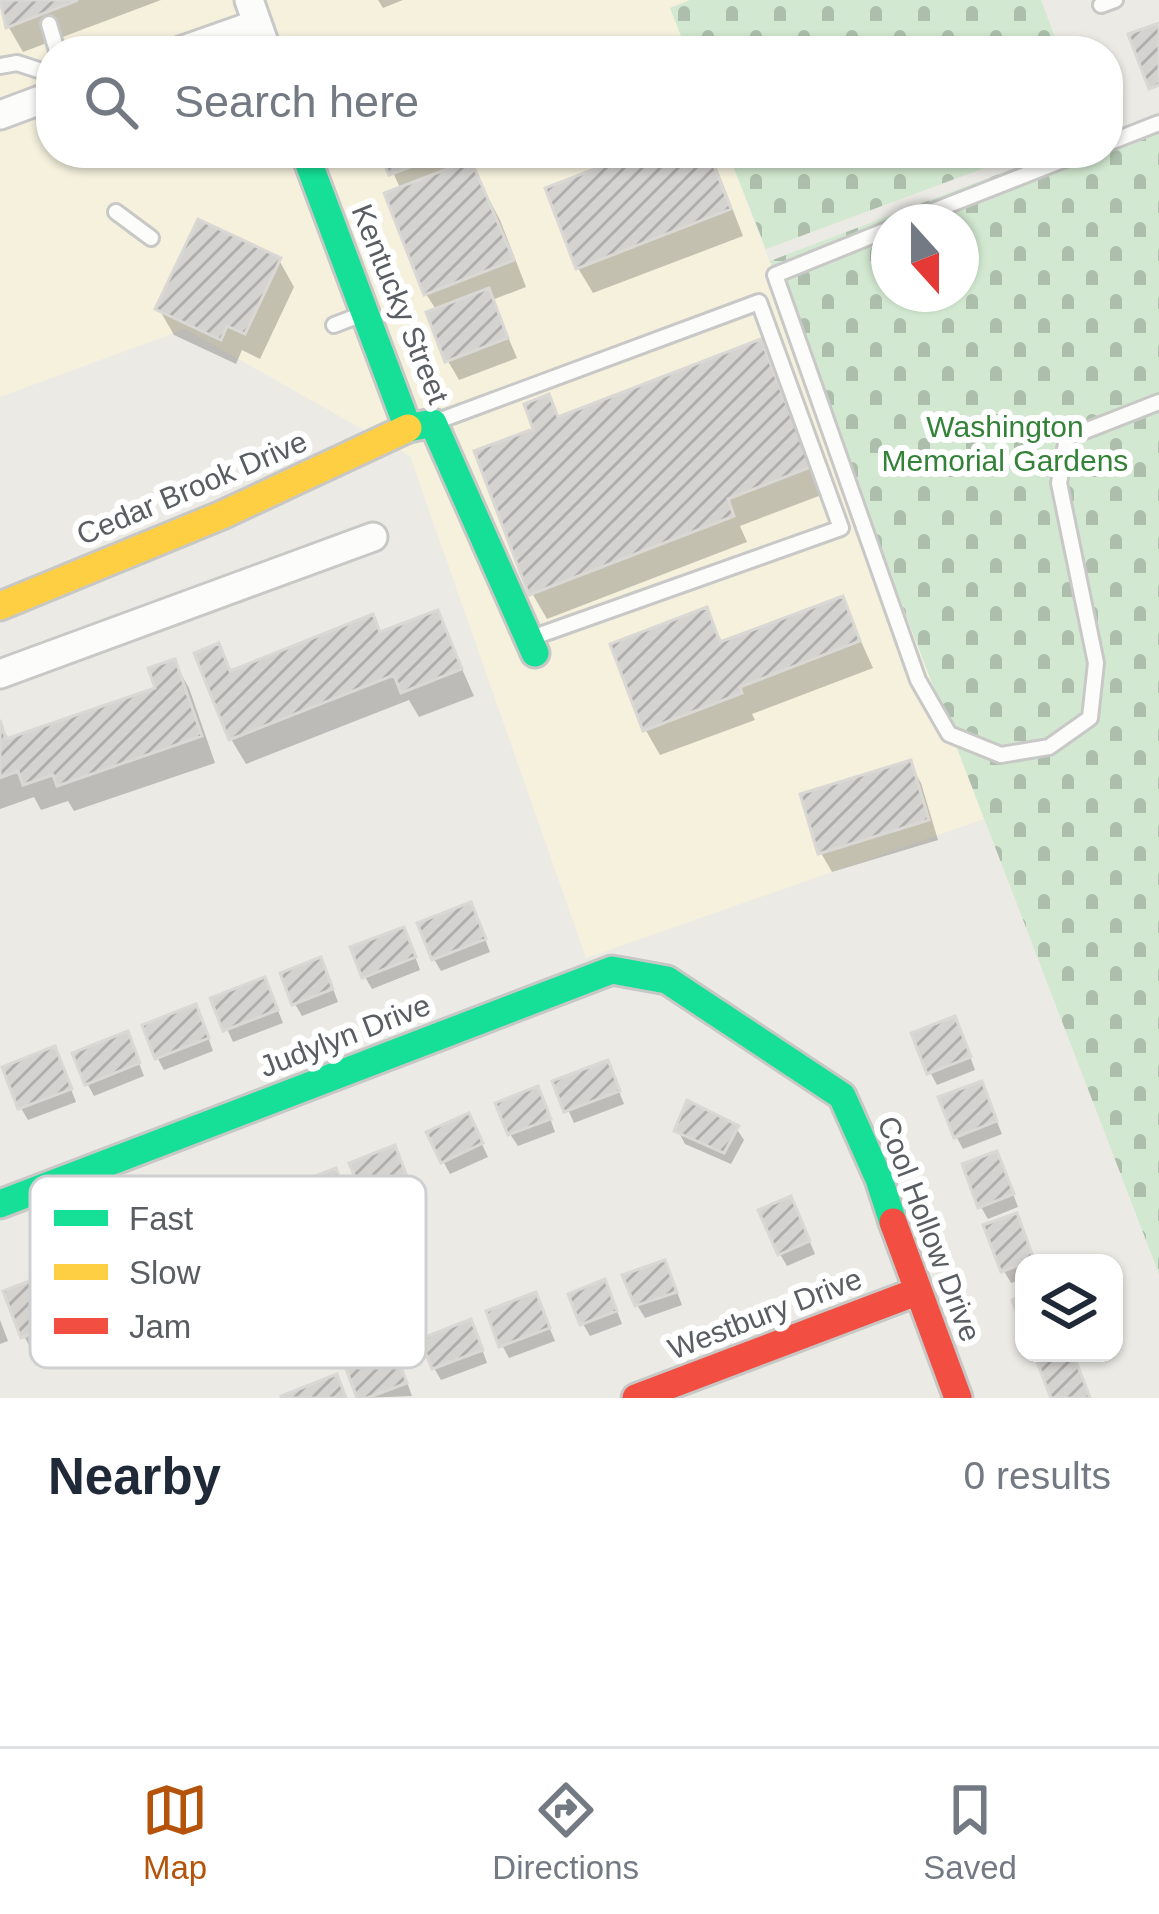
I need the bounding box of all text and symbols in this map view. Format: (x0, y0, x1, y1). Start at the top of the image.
search box (36, 36, 1123, 168)
icon: search (78, 69, 144, 135)
text: Search here (174, 76, 419, 127)
street label: Kentucky Street (345, 199, 456, 409)
north arrow (871, 204, 979, 312)
park label: Washington Memorial Gardens (882, 410, 1128, 477)
street label: Cedar Brook Drive (72, 424, 312, 551)
street label: Judylyn Drive (255, 988, 435, 1083)
street label: Cool Hollow Drive (871, 1112, 988, 1346)
legend (30, 1176, 426, 1368)
text: Fast (129, 1200, 193, 1237)
text: Slow (129, 1254, 201, 1291)
map controls (1015, 1254, 1123, 1362)
button: layers (1015, 1254, 1123, 1362)
street label: Westbury Drive (663, 1261, 866, 1366)
text: Jam (129, 1308, 191, 1345)
text: Nearby (48, 1448, 221, 1505)
text: 0 results (964, 1454, 1111, 1497)
tab: Map (142, 1777, 208, 1887)
tab: Directions (492, 1777, 639, 1887)
tab: Saved (923, 1777, 1017, 1887)

